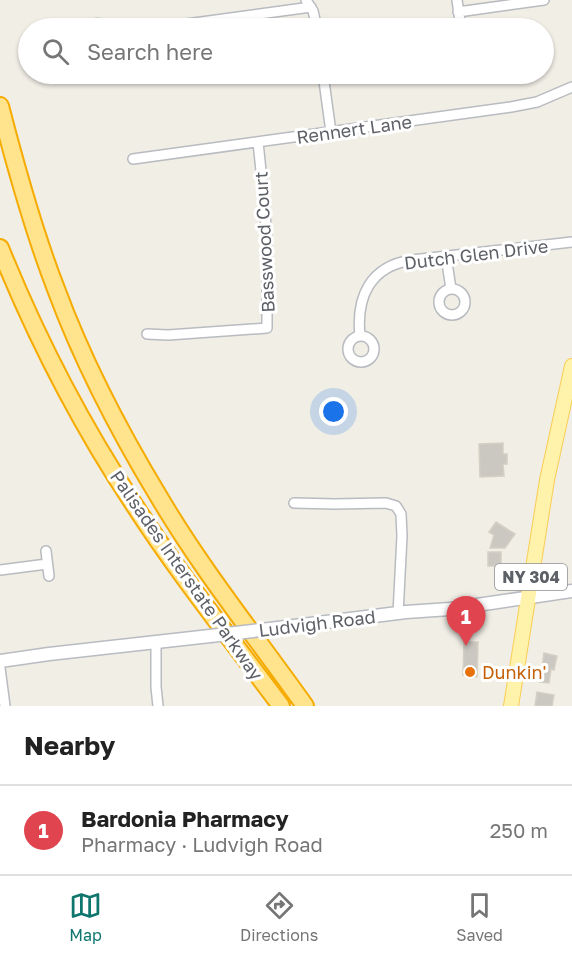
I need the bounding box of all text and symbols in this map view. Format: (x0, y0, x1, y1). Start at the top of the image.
search box (18, 18, 554, 84)
icon: search (39, 35, 72, 68)
text: Search here (87, 38, 213, 65)
street label: Rennert Lane (295, 110, 413, 148)
street label: Basswood Court (249, 171, 279, 313)
street label: Dutch Glen Drive (403, 234, 549, 274)
your location (319, 397, 348, 426)
street label: Palisades Interstate Parkway (106, 466, 268, 684)
road number: NY 304 (495, 564, 567, 590)
pin: 1 (446, 596, 486, 646)
street label: Ludvigh Road (257, 605, 377, 641)
place label: Dunkin' (482, 661, 546, 683)
marker: Dunkin' (463, 665, 477, 679)
text: Nearby (24, 730, 115, 761)
text: Bardonia Pharmacy (81, 805, 289, 832)
text: 1 (38, 818, 49, 842)
text: 250 m (490, 818, 548, 842)
text: Pharmacy · Ludvigh Road (81, 832, 323, 856)
tab: Map (69, 889, 102, 945)
tab: Directions (240, 889, 318, 945)
tab: Saved (456, 889, 503, 945)

